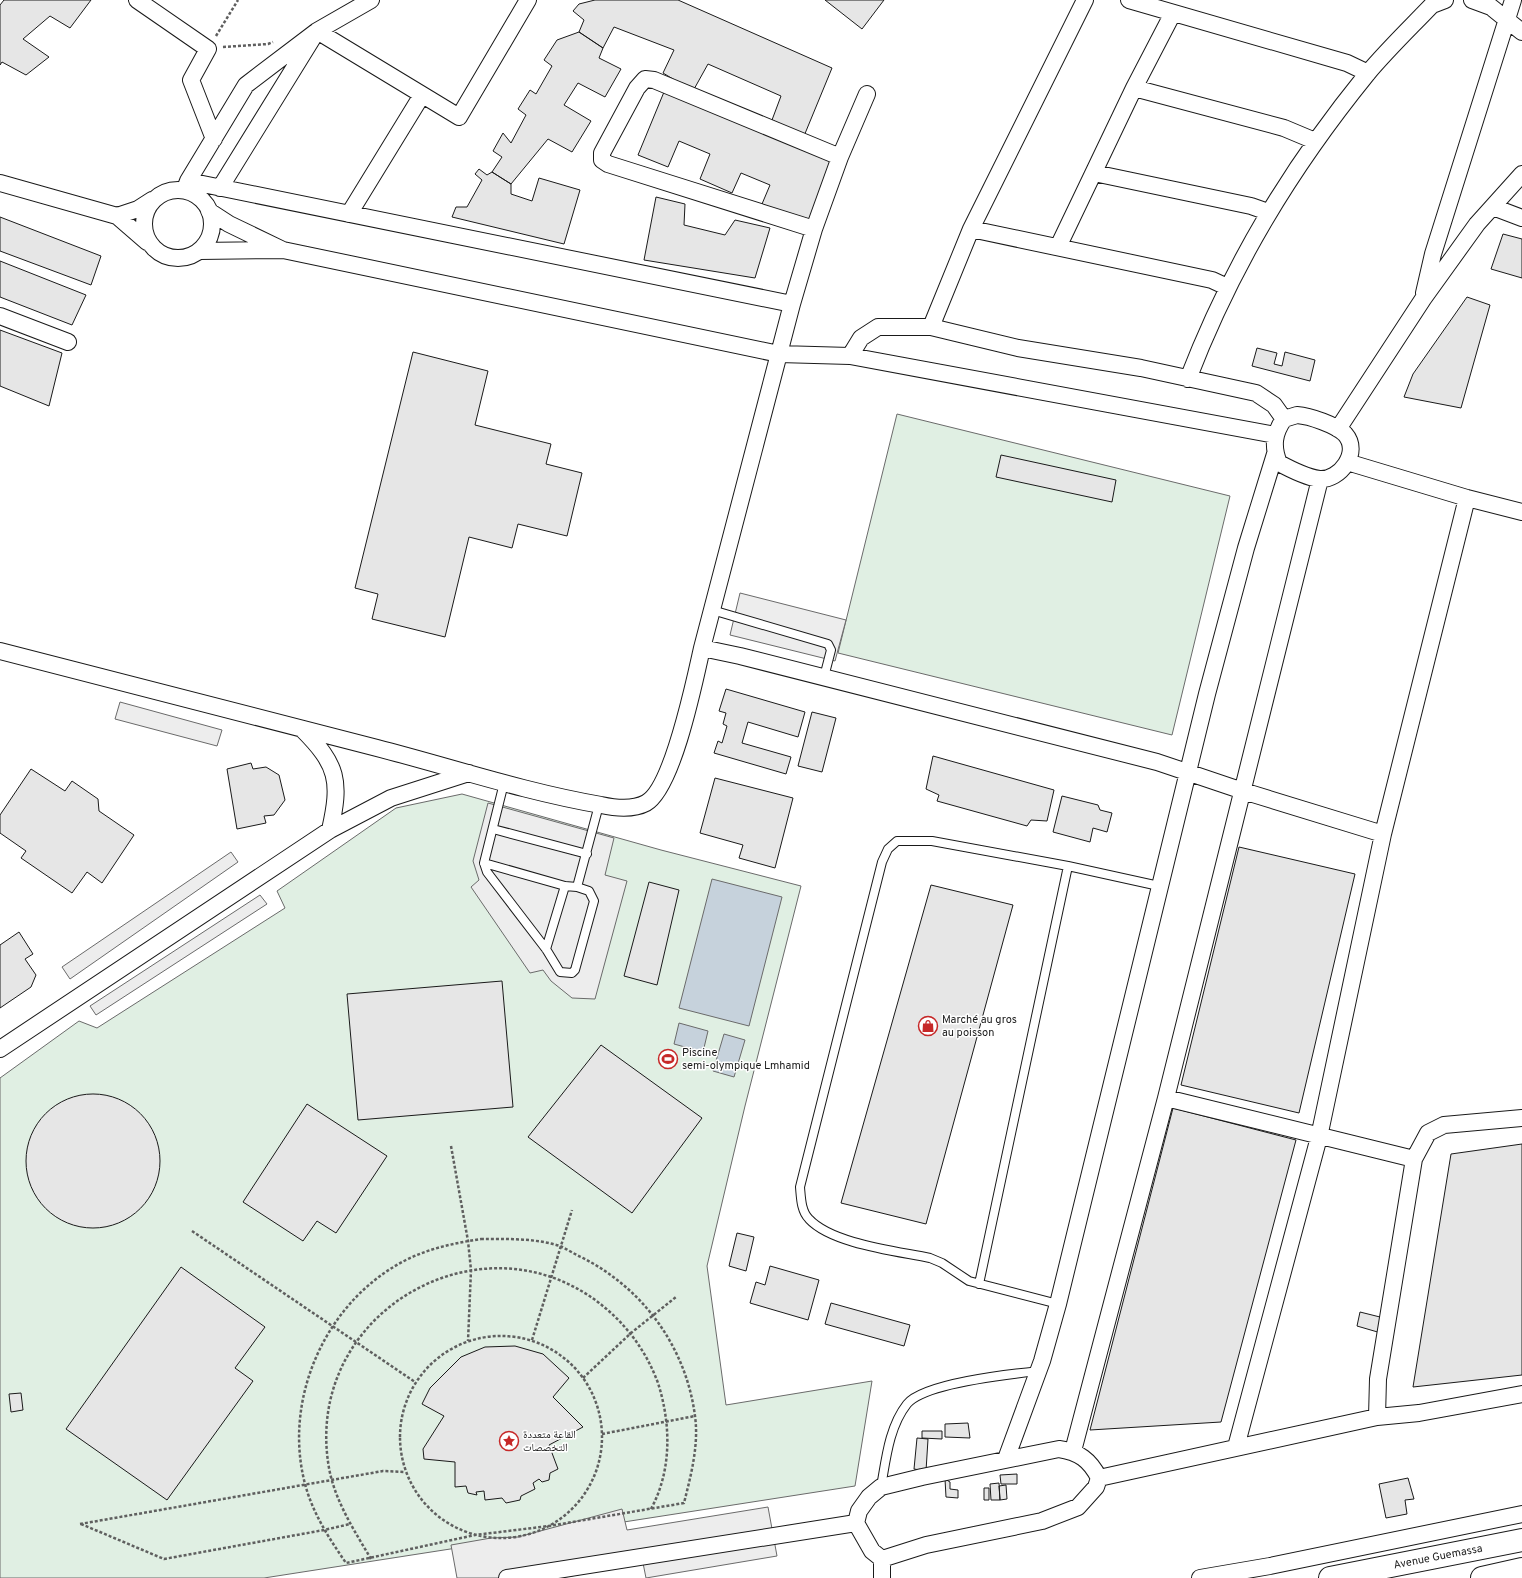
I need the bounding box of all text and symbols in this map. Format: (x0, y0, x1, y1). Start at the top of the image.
place label: Marché au gros au poisson (942, 1013, 1017, 1040)
shop icon: Marché au gros au poisson (917, 1015, 939, 1037)
place label: Piscine semi-olympique Lmhamid (682, 1046, 810, 1073)
sports icon: Piscine semi-olympique Lmhamid (657, 1048, 679, 1070)
place label: القاعة متعددة التخصصات (523, 1428, 576, 1455)
place icon: القاعة متعددة التخصصات (498, 1430, 520, 1452)
street label: Avenue Guemassa (1392, 1541, 1484, 1572)

